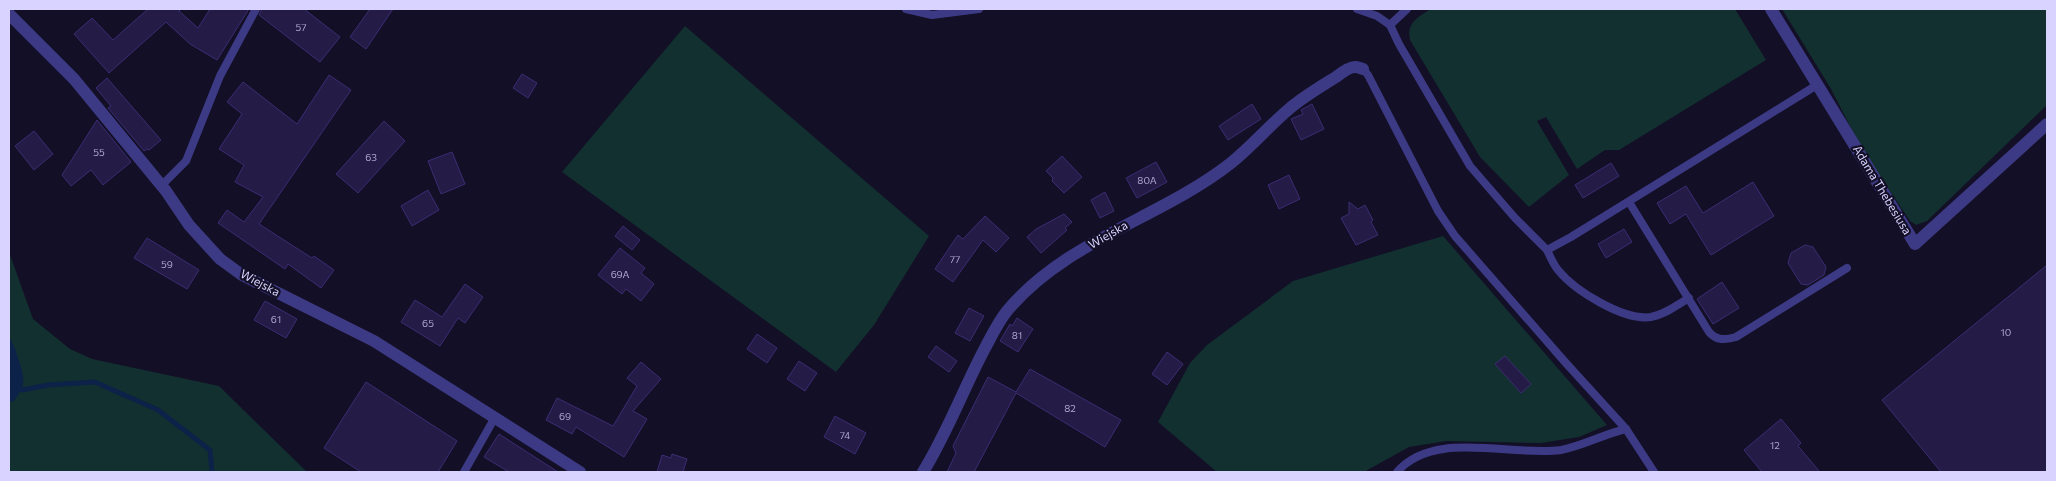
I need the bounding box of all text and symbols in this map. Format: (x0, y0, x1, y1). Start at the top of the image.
house number: 57 (295, 21, 307, 33)
street label: Adama Thebesiusa (1851, 142, 1915, 237)
house number: 55 (93, 146, 105, 158)
house number: 63 (365, 151, 377, 163)
house number: 80A (1137, 174, 1157, 186)
street label: Wiejska (1085, 217, 1130, 251)
house number: 77 (950, 253, 960, 265)
house number: 59 (161, 258, 173, 270)
street label: Wiejska (238, 266, 283, 298)
house number: 69A (611, 268, 629, 280)
house number: 61 (271, 313, 281, 325)
house number: 65 (422, 317, 434, 329)
house number: 10 (2001, 326, 2011, 338)
house number: 81 (1012, 329, 1022, 341)
house number: 82 (1064, 402, 1076, 414)
house number: 69 (559, 410, 571, 422)
house number: 74 (840, 429, 850, 441)
house number: 12 (1770, 439, 1780, 451)

